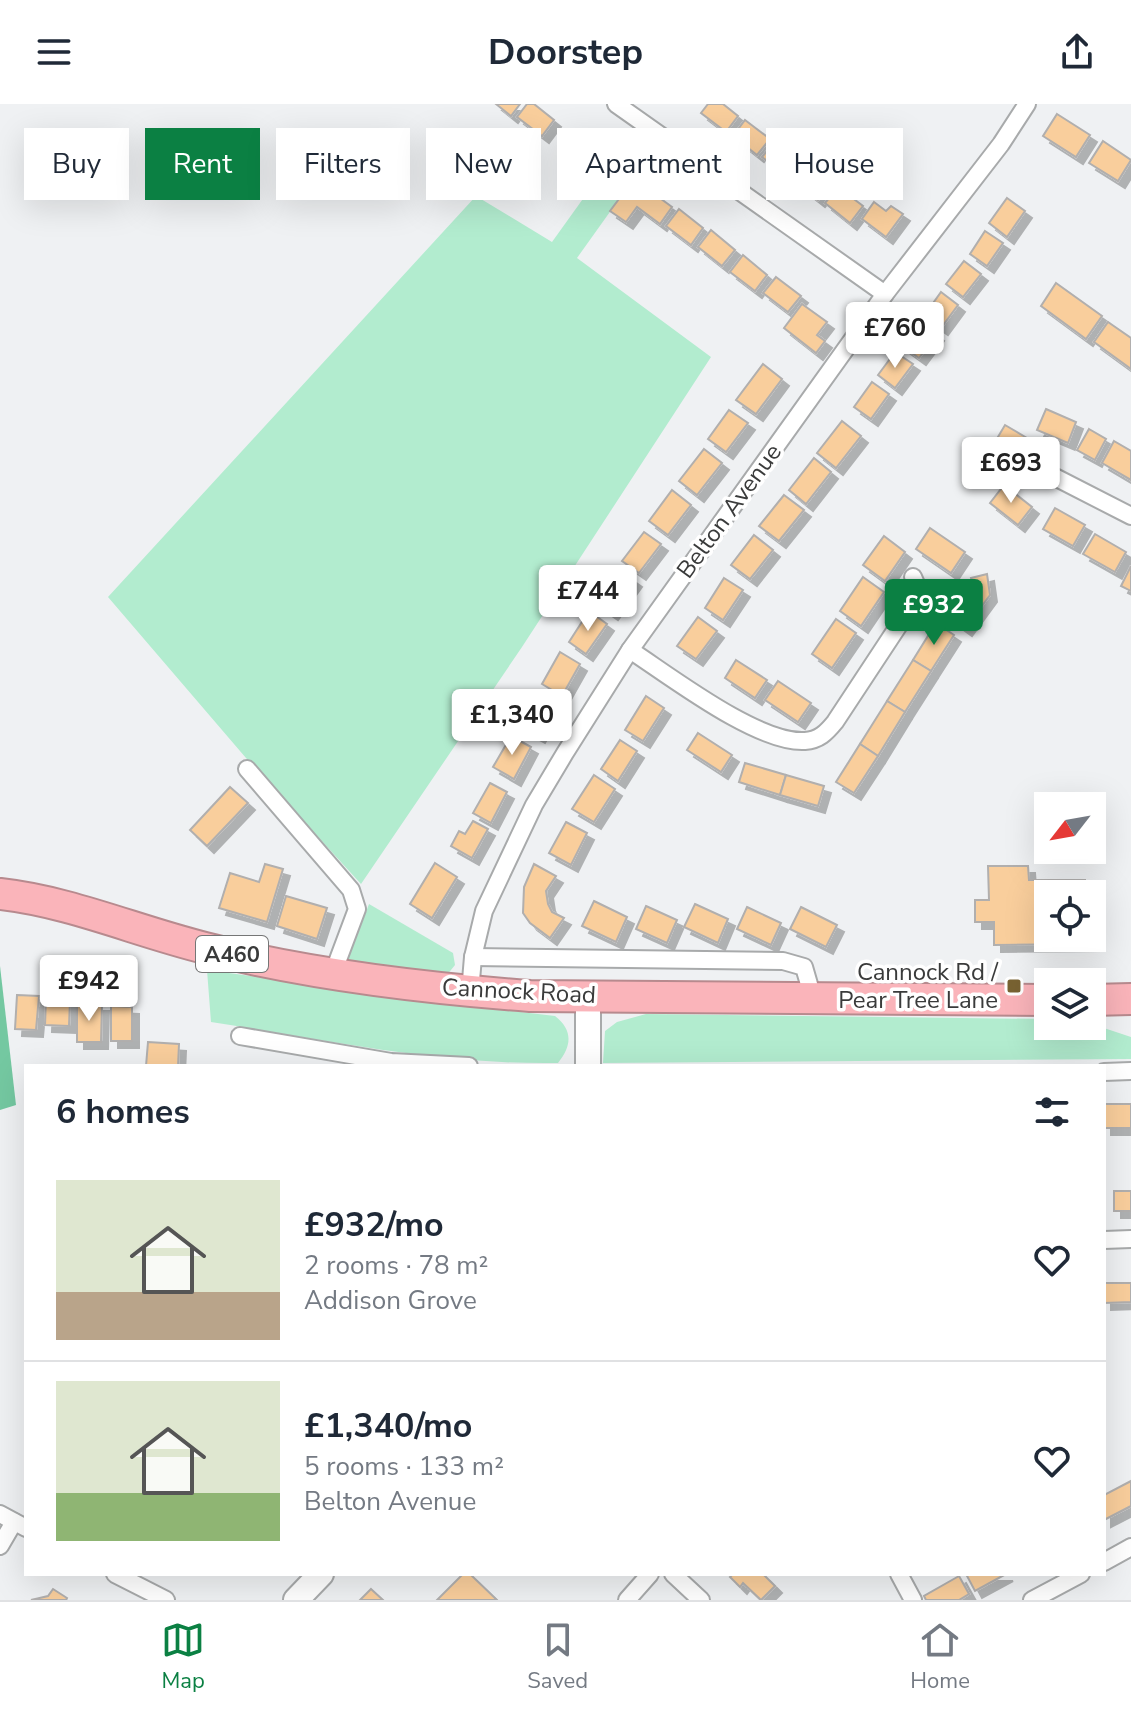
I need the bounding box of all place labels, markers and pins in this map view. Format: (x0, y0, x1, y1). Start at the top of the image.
pin: £760 (848, 302, 942, 370)
pin: £693 (964, 437, 1058, 505)
pin: £744 (541, 565, 635, 633)
pin: £932 (887, 579, 981, 647)
pin: £1,340 (447, 689, 577, 757)
pin: £942 (42, 955, 136, 1023)
place label: Cannock Rd / Pear Tree Lane (838, 956, 999, 1016)
marker: Cannock Rd / Pear Tree Lane (1005, 977, 1023, 995)

